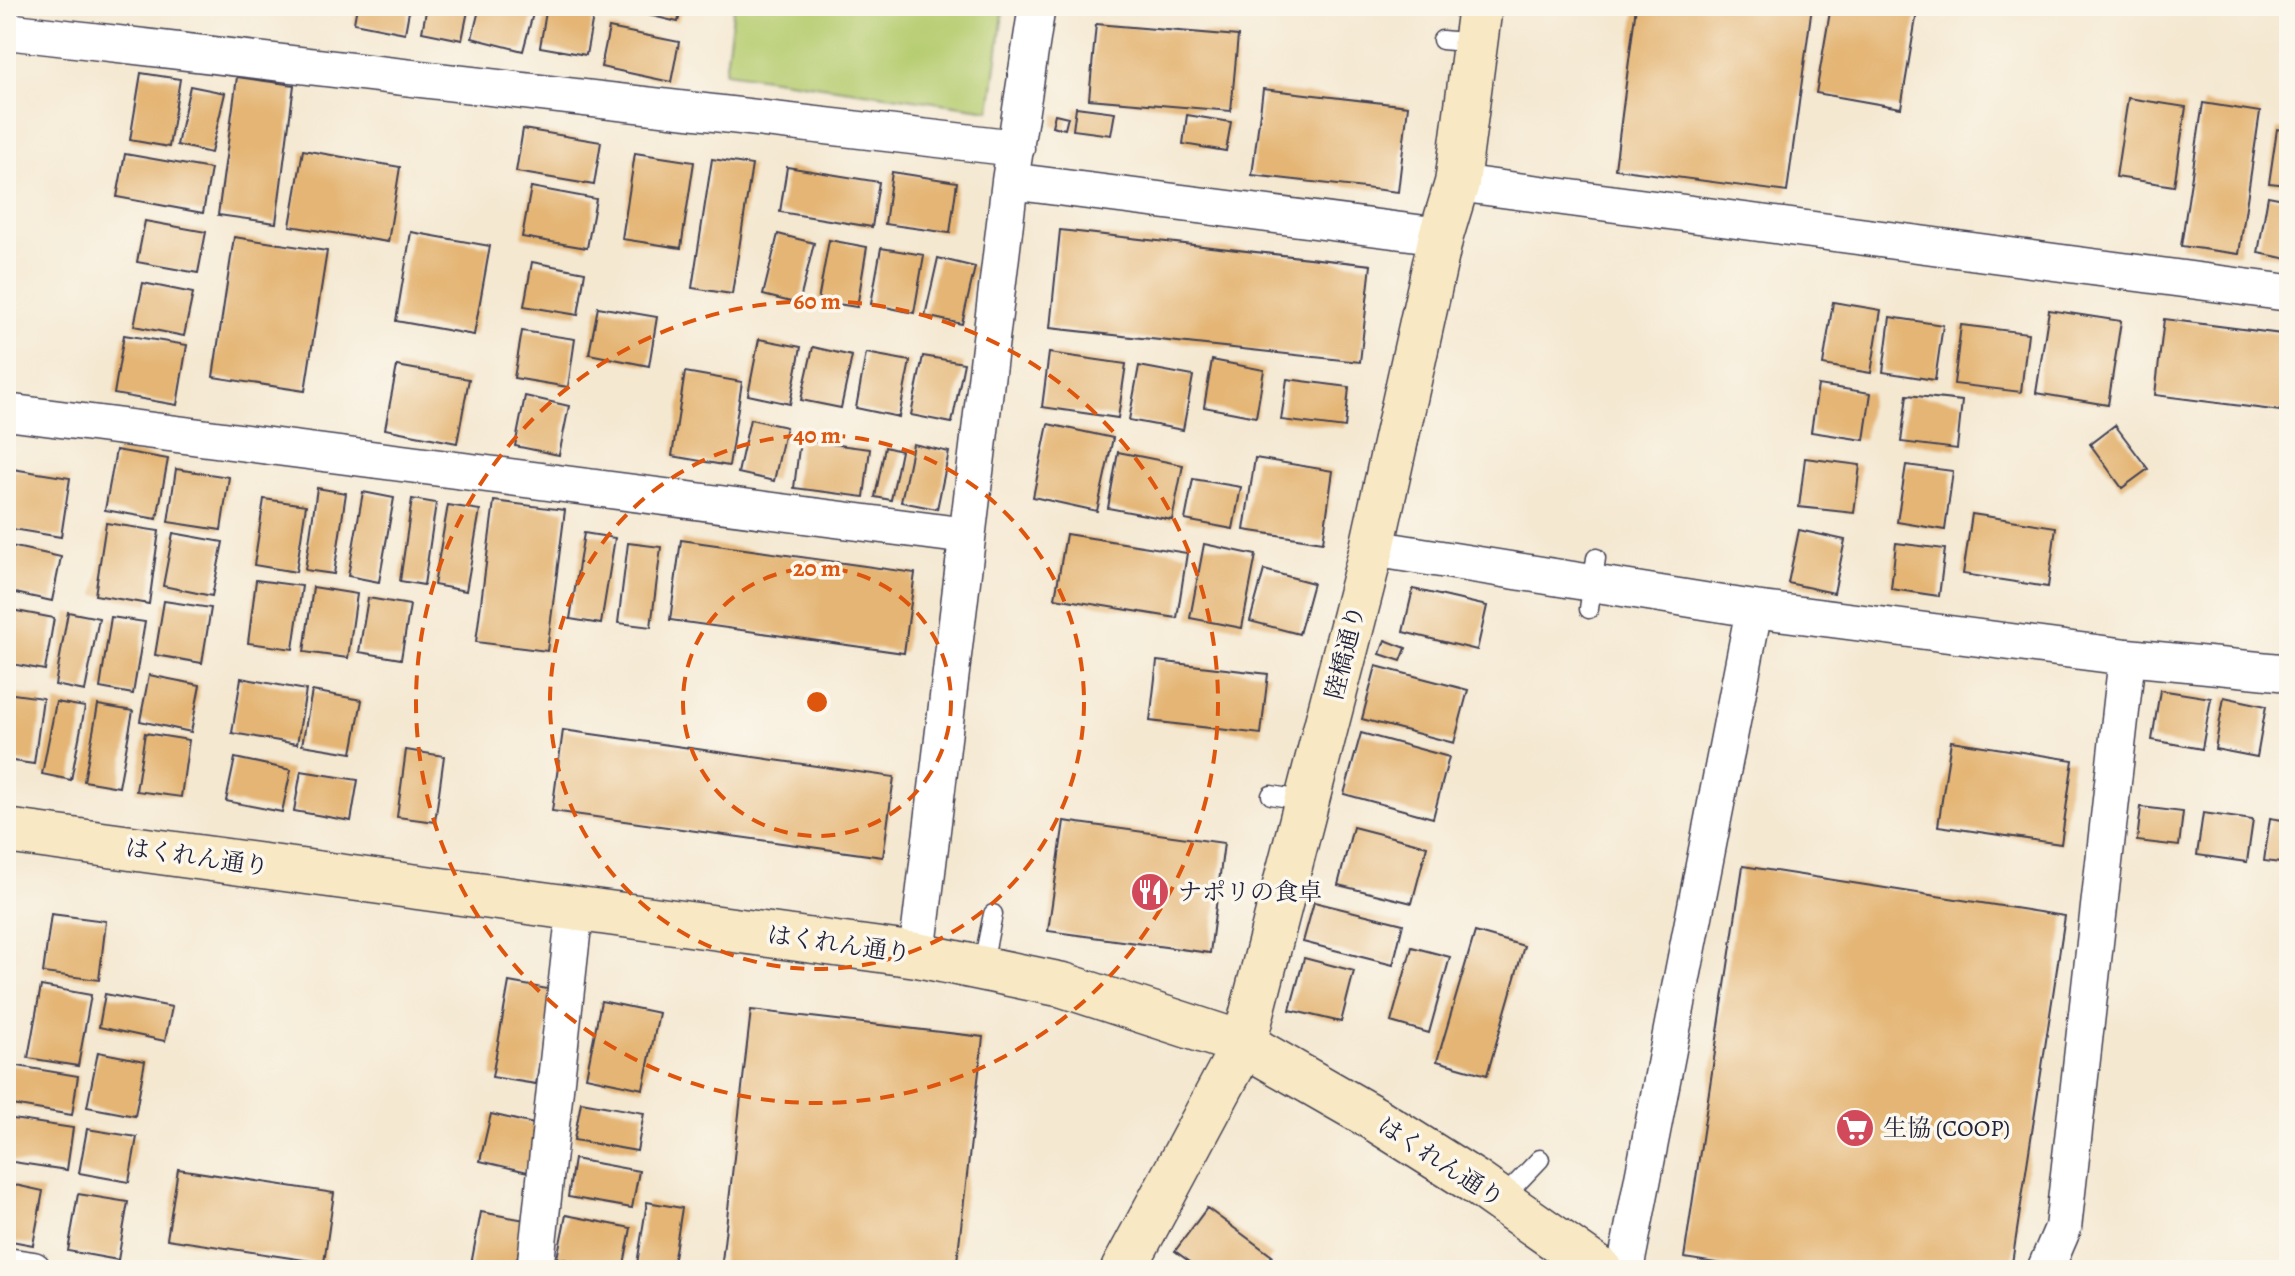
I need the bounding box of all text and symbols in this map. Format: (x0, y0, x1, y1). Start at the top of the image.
text: 60 m (793, 285, 841, 317)
text: 40 m (793, 419, 841, 451)
text: 20 m (793, 552, 841, 584)
street label: 陸橋通り (1318, 602, 1372, 702)
centre of rings (803, 688, 831, 716)
street label: はくれん通り (123, 831, 271, 883)
restaurant icon: ナポリの食卓 (1129, 871, 1171, 913)
place label: ナポリの食卓 (1178, 876, 1322, 908)
street label: はくれん通り (765, 918, 913, 970)
supermarket icon: 生協 (COOP) (1834, 1107, 1876, 1149)
street label: はくれん通り (1372, 1109, 1510, 1215)
place label: 生協 (COOP) (1883, 1112, 2010, 1144)

